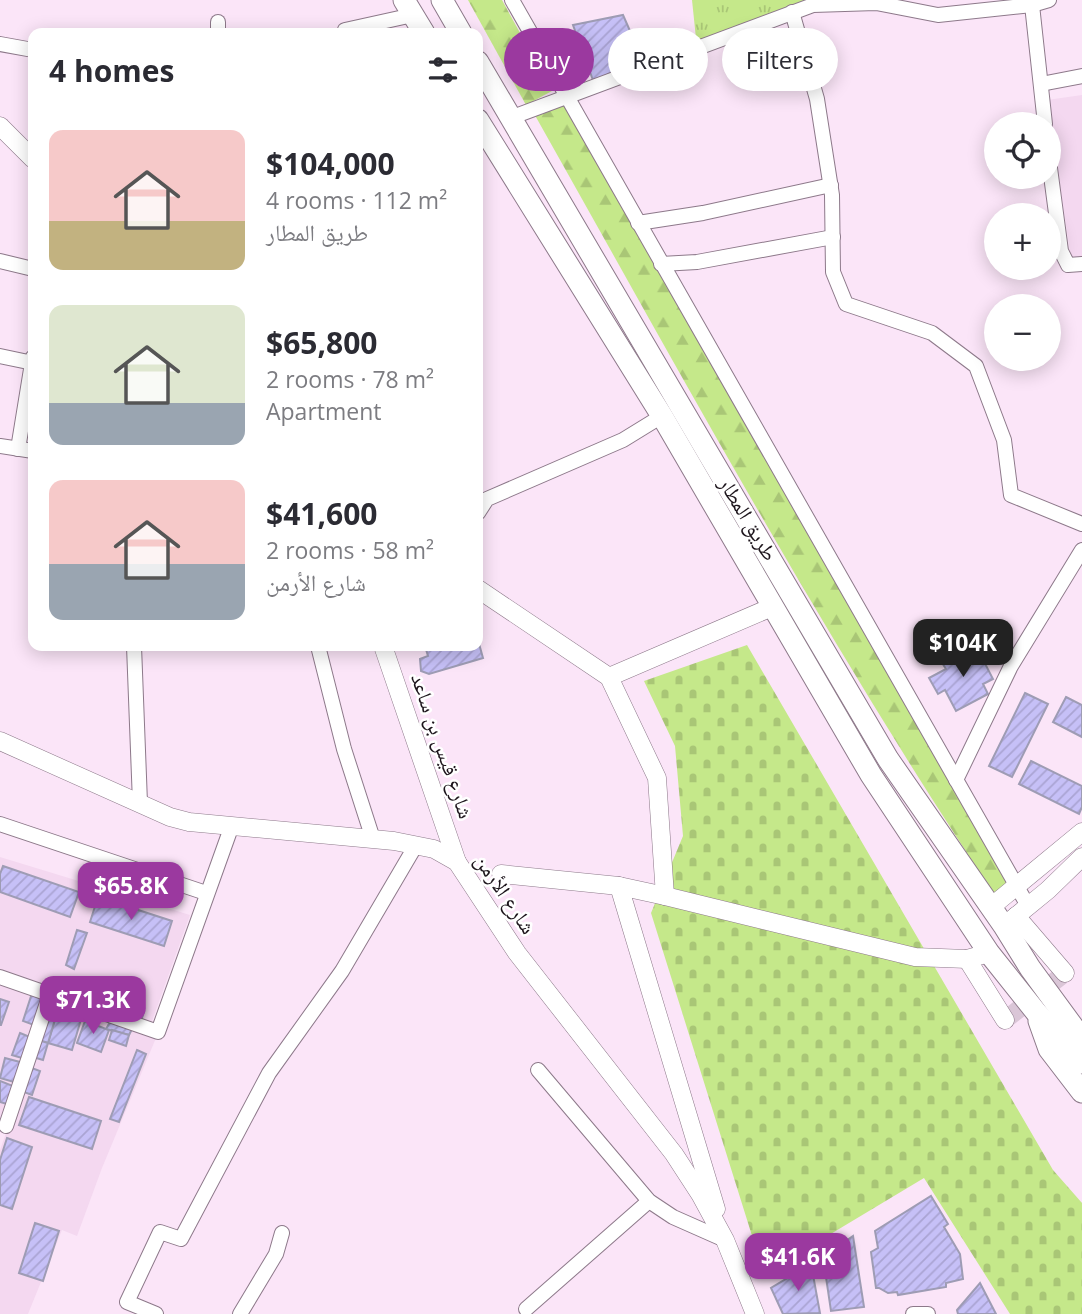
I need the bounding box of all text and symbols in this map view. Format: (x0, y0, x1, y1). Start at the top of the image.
chip: Buy (504, 28, 594, 91)
chip: Rent (608, 28, 708, 91)
chip: Filters (722, 28, 838, 91)
text: 4 homes (49, 50, 174, 91)
icon: filters (424, 51, 462, 89)
map controls (984, 112, 1061, 371)
button: locate (984, 112, 1061, 189)
text: $104,000 (266, 143, 395, 184)
icon: home (105, 158, 189, 242)
text: 4 rooms · 112 m² (266, 184, 447, 216)
button: + (984, 203, 1061, 280)
text: طريق المطار (266, 216, 368, 248)
button: − (984, 294, 1061, 371)
text: $65,800 (266, 322, 377, 363)
icon: home (105, 333, 189, 417)
text: 2 rooms · 78 m² (266, 363, 434, 395)
text: Apartment (266, 395, 382, 427)
street label: طريق المطار (712, 470, 785, 566)
text: $41,600 (266, 493, 377, 534)
icon: home (105, 508, 189, 592)
text: 2 rooms · 58 m² (266, 534, 434, 566)
text: شارع الأرمن (266, 566, 366, 598)
pin: $104K (914, 620, 1012, 679)
text: $104K (929, 626, 997, 658)
street label: شارع قيس بن ساعد (405, 669, 481, 822)
street label: شارع الأرمن (469, 848, 543, 939)
pin: $65.8K (74, 862, 188, 922)
text: $65.8K (94, 869, 168, 901)
pin: $71.3K (36, 976, 150, 1036)
text: $71.3K (56, 983, 130, 1015)
pin: $41.6K (741, 1234, 855, 1293)
text: $41.6K (761, 1240, 835, 1272)

